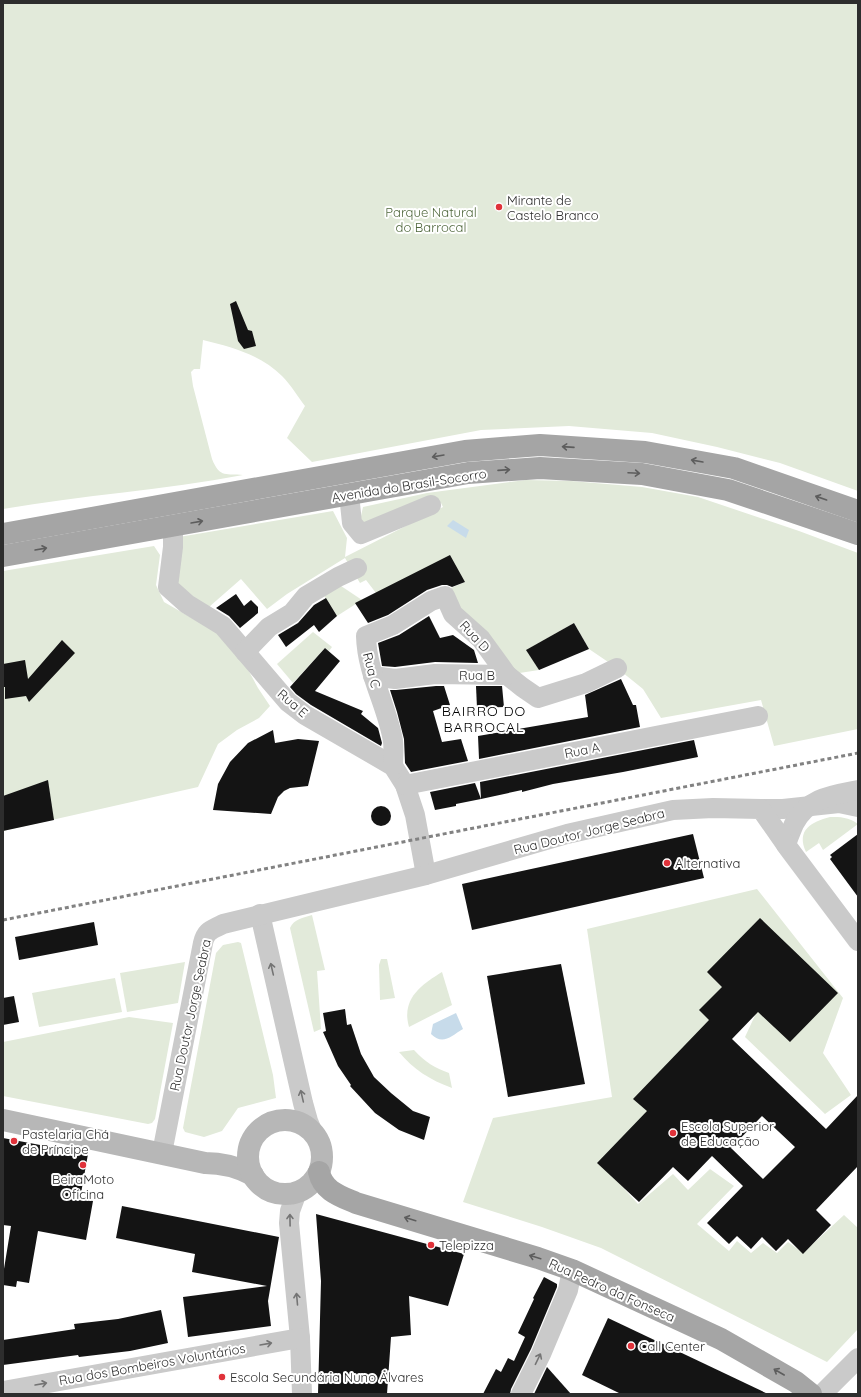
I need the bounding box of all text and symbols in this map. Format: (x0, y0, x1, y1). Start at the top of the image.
place label: Mirante de Castelo Branco (507, 192, 599, 223)
marker: Mirante de Castelo Branco (494, 202, 504, 212)
park label: Parque Natural do Barrocal (385, 204, 477, 235)
one-way arrow (562, 443, 575, 451)
one-way arrow (432, 452, 445, 460)
one-way arrow (691, 457, 704, 465)
street label: Avenida do Brasil-Socorro (330, 465, 488, 505)
one-way arrow (498, 467, 511, 474)
one-way arrow (627, 470, 640, 477)
one-way arrow (815, 494, 828, 501)
one-way arrow (190, 517, 203, 525)
one-way arrow (35, 545, 48, 553)
street label: Rua D (457, 617, 493, 655)
street label: Rua C (360, 651, 384, 690)
street label: Rua B (459, 667, 495, 683)
street label: Rua E (275, 686, 311, 720)
district label: BAIRRO DO BARROCAL (442, 702, 526, 736)
street label: Rua A (563, 739, 602, 761)
street label: Rua Doutor Jorge Seabra (512, 805, 666, 857)
place label: Alternativa (675, 855, 740, 871)
marker: Alternativa (662, 858, 672, 868)
street label: Rua Doutor Jorge Seabra (166, 938, 214, 1092)
one-way arrow (268, 963, 276, 976)
one-way arrow (297, 1090, 305, 1103)
place label: Escola Superior de Educação (681, 1118, 774, 1149)
place label: Pastelaria Chá de Príncipe (22, 1126, 109, 1157)
marker: Escola Superior de Educação (668, 1128, 678, 1138)
marker: Pastelaria Chá de Príncipe (9, 1136, 19, 1146)
marker: BeiraMoto Oficina (78, 1160, 88, 1170)
place label: BeiraMoto Oficina (52, 1171, 114, 1202)
one-way arrow (286, 1214, 294, 1227)
one-way arrow (404, 1215, 417, 1222)
place label: Telepizza (439, 1237, 494, 1253)
marker: Telepizza (426, 1240, 436, 1250)
one-way arrow (529, 1253, 542, 1260)
street label: Rua Pedro da Fonseca (547, 1255, 677, 1325)
one-way arrow (293, 1293, 300, 1306)
place label: Call Center (639, 1338, 705, 1354)
street label: Rua dos Bombeiros Voluntários (57, 1340, 247, 1388)
one-way arrow (259, 1340, 272, 1348)
marker: Call Center (626, 1341, 636, 1351)
one-way arrow (535, 1353, 542, 1365)
one-way arrow (773, 1367, 785, 1375)
place label: Escola Secundária Nuno Álvares (230, 1369, 424, 1385)
marker: Escola Secundária Nuno Álvares (217, 1372, 227, 1382)
one-way arrow (35, 1380, 48, 1388)

